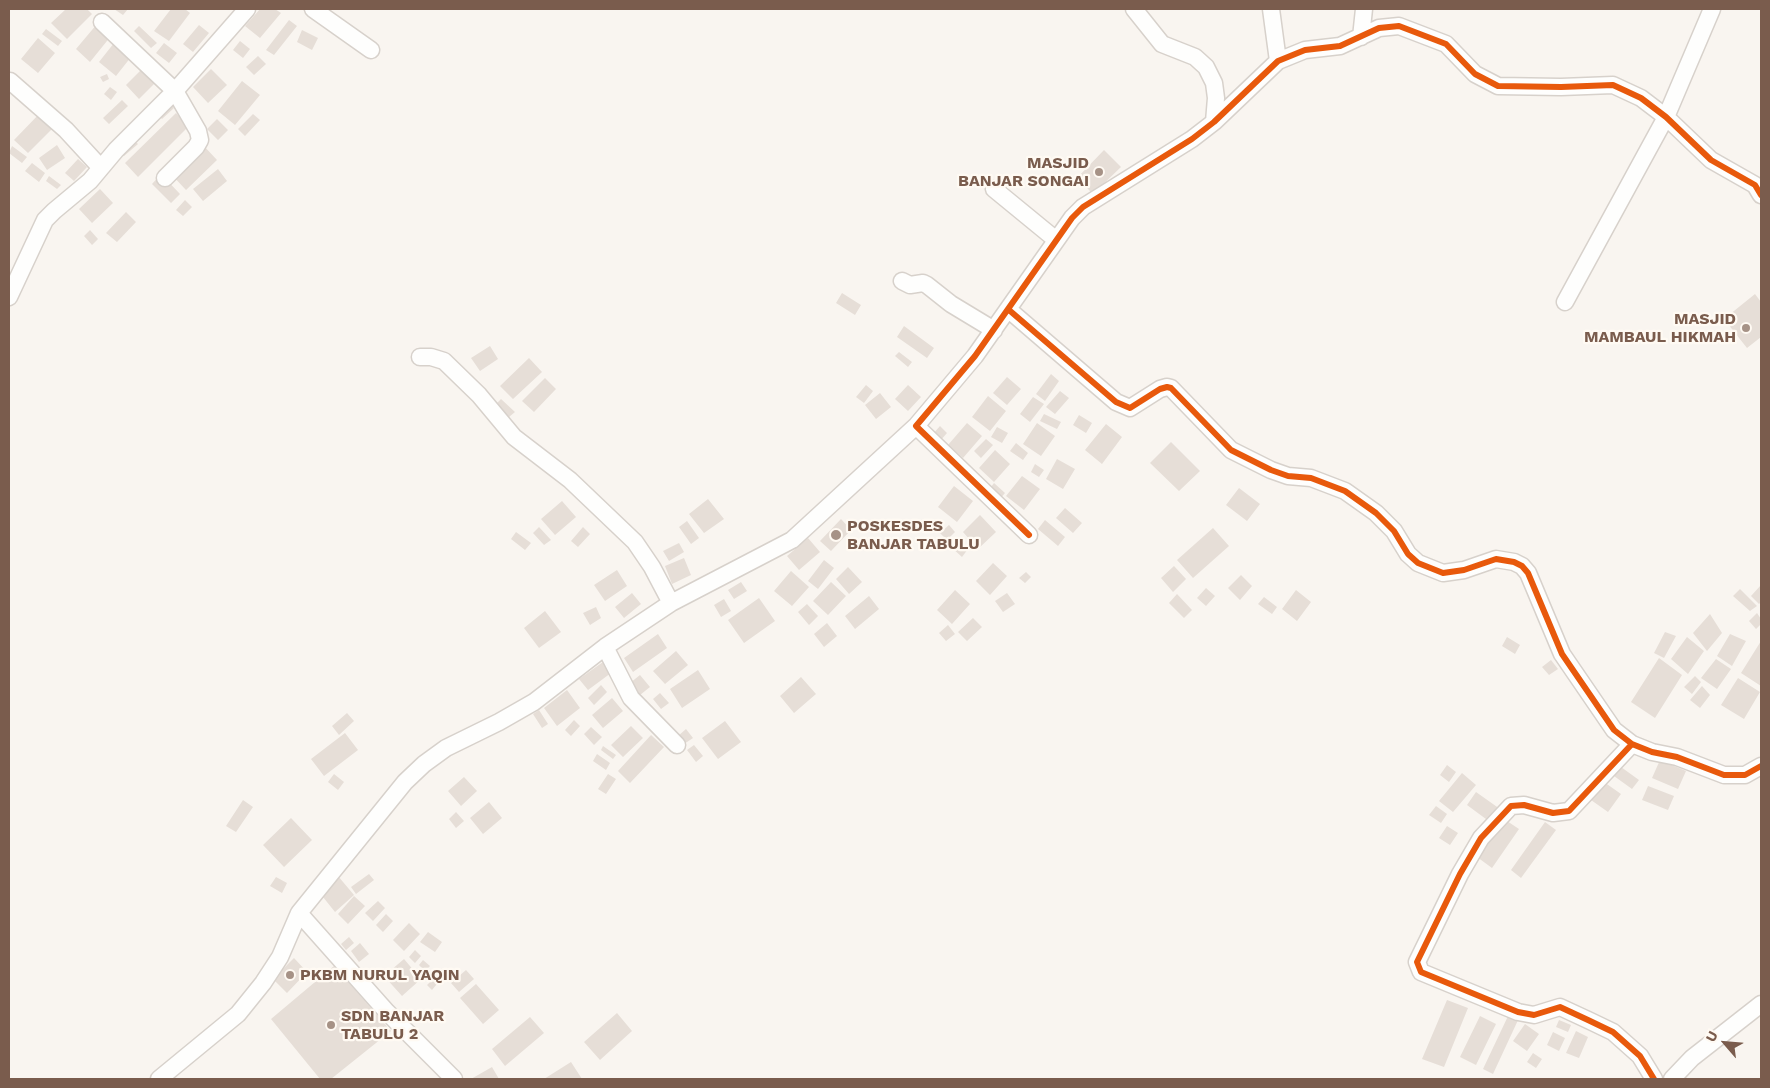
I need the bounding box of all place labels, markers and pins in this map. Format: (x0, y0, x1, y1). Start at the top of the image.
place label: MASJID BANJAR SONGAI (958, 153, 1089, 191)
marker: MASJID BANJAR SONGAI (1093, 166, 1105, 178)
place label: MASJID MAMBAUL HIKMAH (1584, 309, 1736, 347)
marker: MASJID MAMBAUL HIKMAH (1740, 322, 1752, 334)
place label: POSKESDES BANJAR TABULU (847, 516, 980, 554)
marker: POSKESDES BANJAR TABULU (829, 528, 843, 542)
place label: PKBM NURUL YAQIN (300, 965, 460, 985)
marker: PKBM NURUL YAQIN (284, 969, 296, 981)
place label: SDN BANJAR TABULU 2 (341, 1006, 444, 1044)
marker: SDN BANJAR TABULU 2 (325, 1019, 337, 1031)

